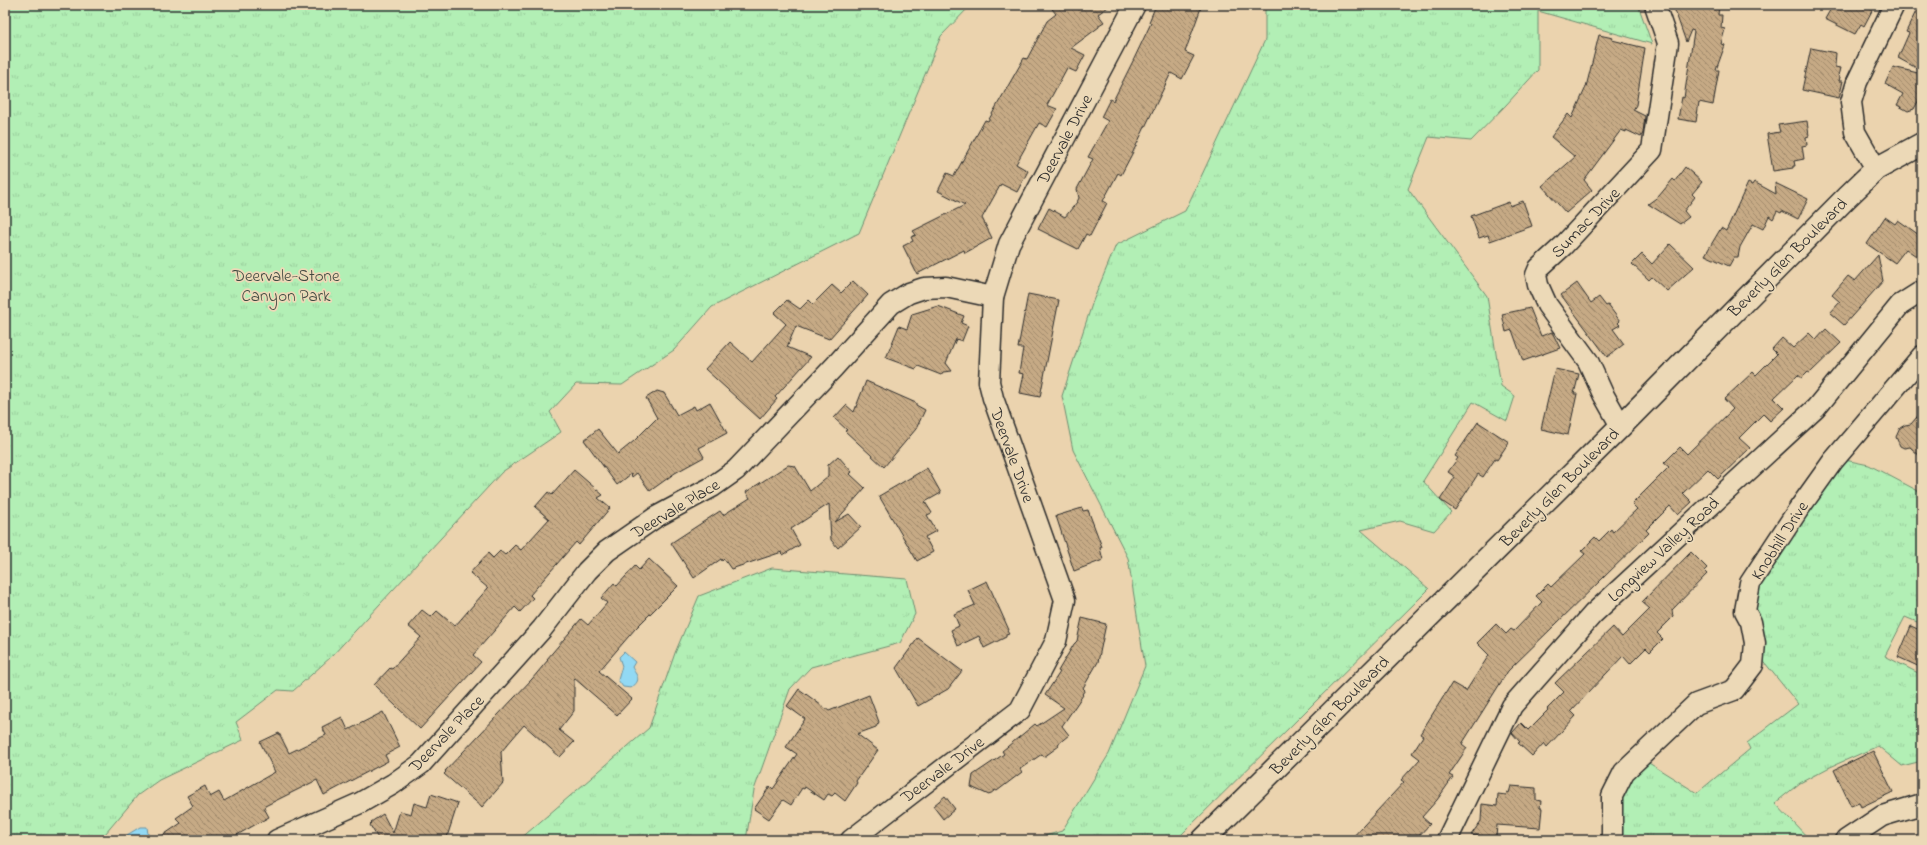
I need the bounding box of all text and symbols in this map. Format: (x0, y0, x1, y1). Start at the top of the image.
street label: Deervale Drive (1031, 90, 1100, 190)
street label: Sumac Drive (1546, 182, 1627, 264)
street label: Beverly Glen Boulevard (1722, 192, 1855, 325)
park label: Deervale-Stone Canyon Park (231, 264, 340, 310)
street label: Deervale Drive (983, 404, 1040, 507)
street label: Beverly Glen Boulevard (1494, 422, 1627, 555)
street label: Deervale Place (626, 473, 725, 546)
street label: Longview Valley Road (1602, 491, 1727, 610)
street label: Knobhill Drive (1745, 496, 1815, 585)
street label: Beverly Glen Boulevard (1264, 650, 1397, 783)
street label: Deervale Place (403, 689, 491, 779)
street label: Deervale Drive (895, 730, 990, 811)

